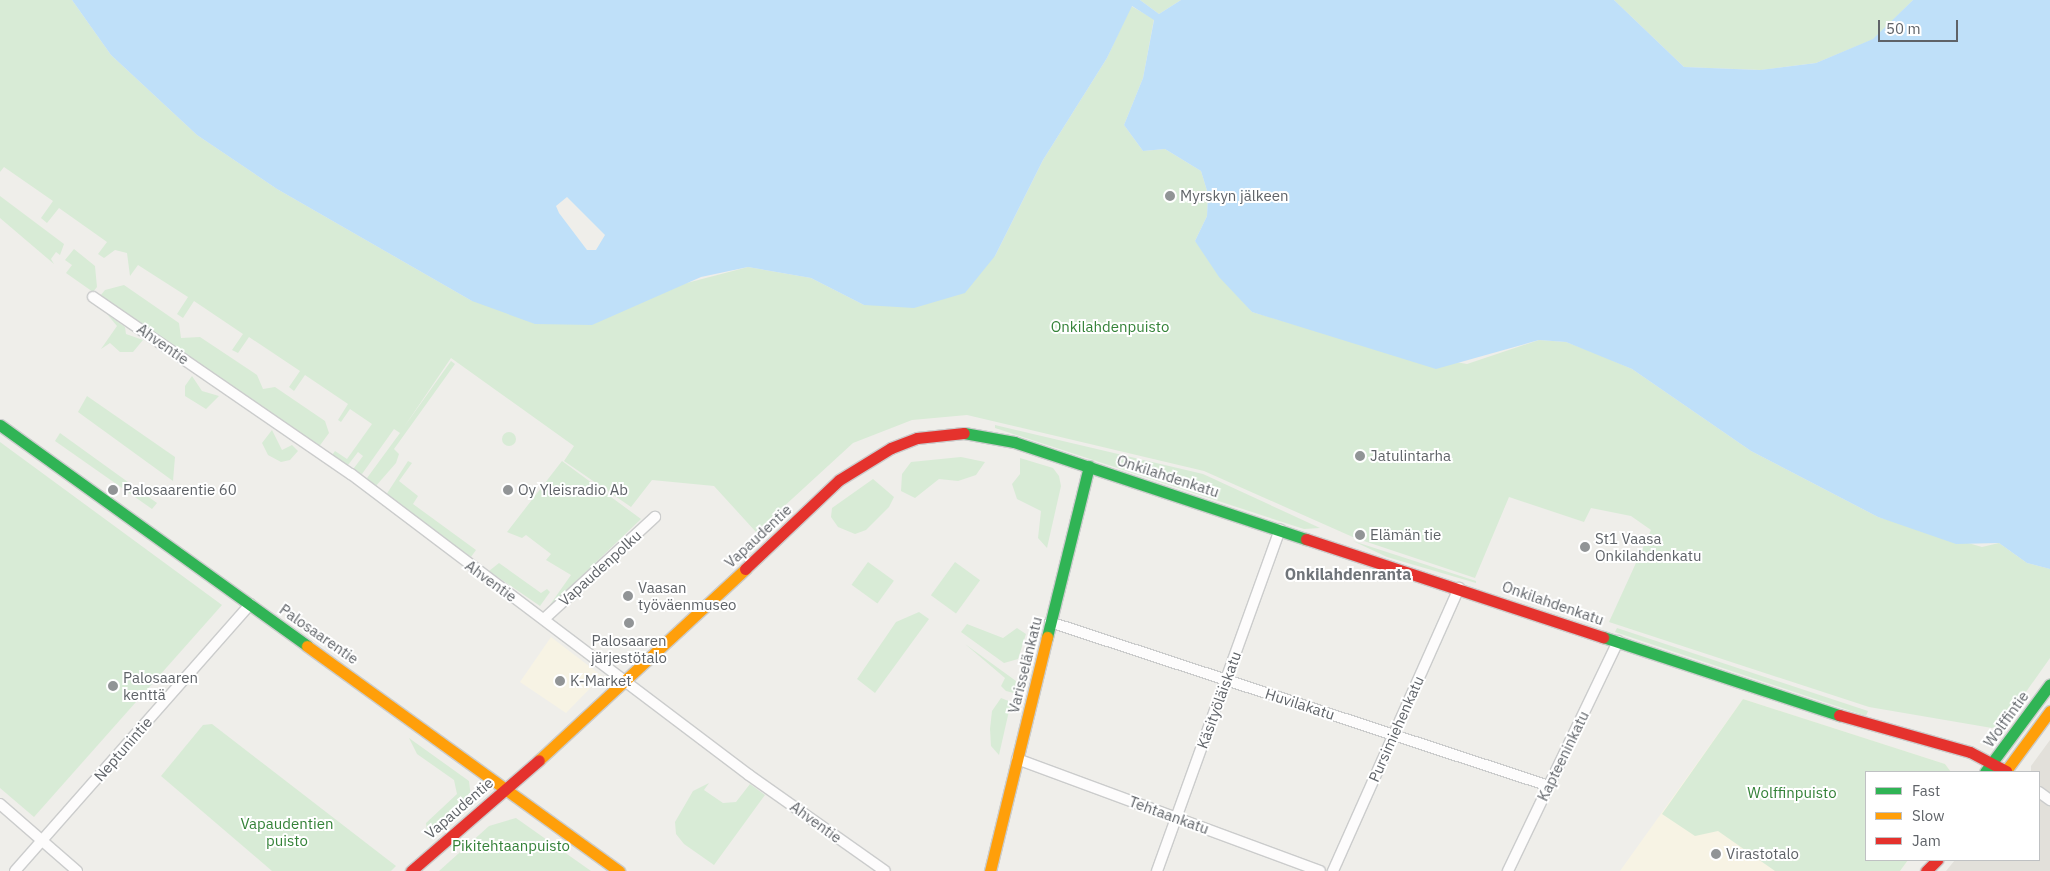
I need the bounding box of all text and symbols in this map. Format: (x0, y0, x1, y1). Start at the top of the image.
scale bar (1880, 10, 1960, 42)
text: 50 m (1886, 19, 1921, 38)
place label: Myrskyn jälkeen (1180, 187, 1288, 205)
marker: Myrskyn jälkeen (1164, 190, 1176, 202)
park label: Onkilahdenpuisto (1051, 318, 1169, 336)
street label: Ahventie (134, 320, 192, 368)
place label: Jatulintarha (1370, 447, 1451, 465)
marker: Jatulintarha (1354, 450, 1366, 462)
street label: Onkilahdenkatu (1115, 451, 1221, 501)
place label: Palosaarentie 60 (123, 481, 237, 499)
place label: Oy Yleisradio Ab (518, 481, 628, 499)
marker: Palosaarentie 60 (107, 484, 119, 496)
marker: Oy Yleisradio Ab (502, 484, 514, 496)
street label: Vapaudentie (721, 501, 795, 571)
street label: Vapaudenpolku (555, 526, 645, 610)
place label: Elämän tie (1370, 526, 1441, 544)
marker: Elämän tie (1354, 529, 1366, 541)
place label: St1 Vaasa Onkilahdenkatu (1595, 529, 1701, 564)
marker: St1 Vaasa Onkilahdenkatu (1579, 541, 1591, 553)
street label: Ahventie (462, 556, 520, 606)
district label: Onkilahdenranta (1285, 564, 1411, 584)
street label: Onkilahdenkatu (1500, 577, 1606, 629)
place label: Vaasan työväenmuseo (638, 578, 737, 613)
marker: Vaasan työväenmuseo (622, 590, 634, 602)
street label: Palosaarentie (276, 600, 362, 668)
street label: Varisselänkatu (1004, 615, 1046, 715)
marker: Palosaaren järjestötalo (623, 617, 635, 629)
place label: Palosaaren järjestötalo (591, 631, 667, 666)
street label: Käsityöläiskatu (1193, 649, 1245, 751)
place label: Palosaaren kenttä (123, 668, 198, 703)
place label: K-Market (570, 672, 632, 690)
street label: Pursimiehenkatu (1365, 673, 1427, 785)
marker: K-Market (554, 675, 566, 687)
marker: Palosaaren kenttä (107, 680, 119, 692)
street label: Huvilakatu (1263, 684, 1337, 724)
street label: Wolffintie (1980, 688, 2032, 750)
street label: Kapteeninkatu (1533, 708, 1593, 804)
street label: Neptunintie (90, 713, 156, 785)
legend (1865, 771, 2040, 861)
street label: Vapaudentie (421, 773, 497, 843)
text: Fast (1912, 781, 1940, 800)
park label: Wolffinpuisto (1747, 784, 1837, 802)
street label: Tehtaankatu (1127, 792, 1211, 838)
street label: Ahventie (787, 797, 845, 847)
text: Slow (1912, 806, 1945, 825)
park label: Vapaudentien puisto (240, 814, 334, 849)
text: Jam (1912, 831, 1941, 850)
park label: Pikitehtaanpuisto (452, 837, 570, 855)
place label: Virastotalo (1726, 845, 1799, 863)
marker: Virastotalo (1710, 848, 1722, 860)

